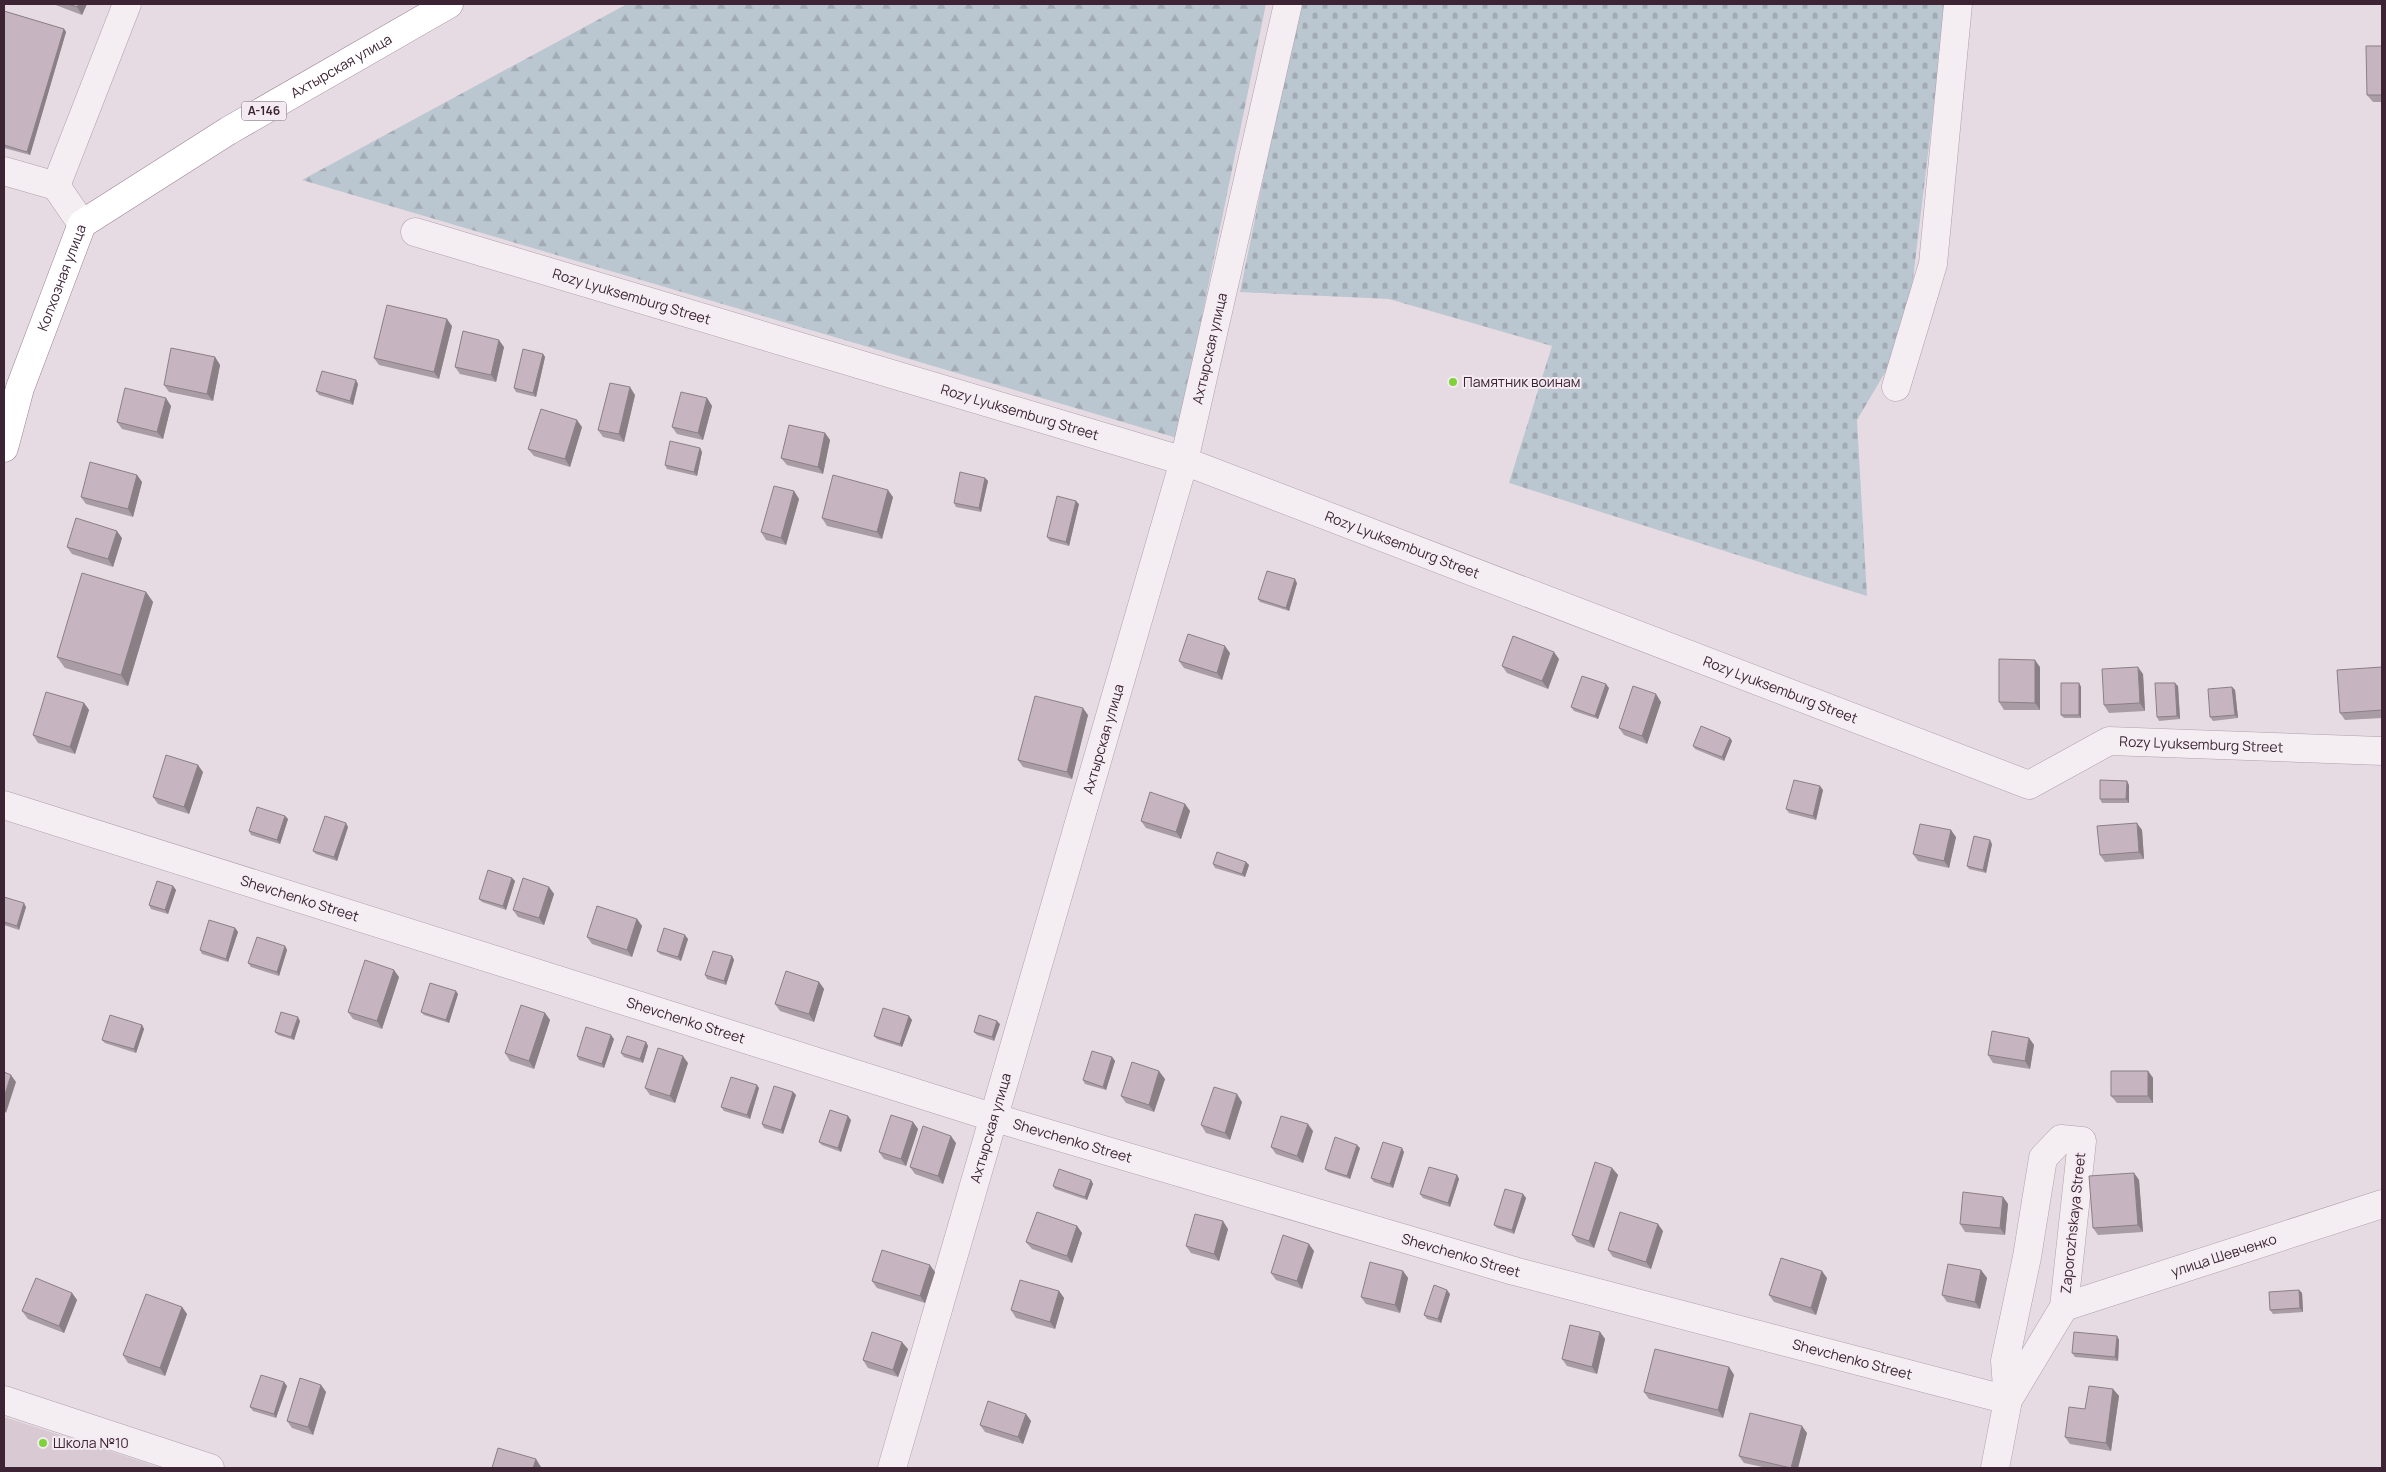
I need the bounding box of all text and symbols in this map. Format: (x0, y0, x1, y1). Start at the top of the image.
street label: Ахтырская улица (287, 29, 395, 102)
road number: А-146 (242, 102, 286, 120)
street label: Колхозная улица (32, 221, 90, 334)
street label: Rozy Lyuksemburg Street (550, 263, 713, 329)
street label: Ахтырская улица (1187, 291, 1231, 406)
place label: Памятник воинам (1463, 372, 1580, 391)
marker: Памятник воинам (1447, 376, 1459, 388)
street label: Rozy Lyuksemburg Street (939, 379, 1102, 444)
street label: Rozy Lyuksemburg Street (1322, 506, 1483, 583)
street label: Rozy Lyuksemburg Street (1700, 651, 1861, 728)
street label: Ахтырская улица (1078, 682, 1128, 796)
street label: Rozy Lyuksemburg Street (2119, 731, 2284, 756)
street label: Shevchenko Street (238, 870, 362, 926)
street label: Shevchenko Street (624, 992, 748, 1048)
street label: Ахтырская улица (965, 1071, 1015, 1185)
street label: Shevchenko Street (1011, 1114, 1135, 1167)
street label: Zaporozhskaya Street (2056, 1151, 2089, 1295)
street label: Shevchenko Street (1399, 1228, 1523, 1281)
street label: улица Шевченко (2168, 1229, 2279, 1281)
street label: Shevchenko Street (1790, 1334, 1915, 1384)
place label: Школа №10 (53, 1433, 129, 1452)
marker: Школа №10 (37, 1437, 49, 1449)

